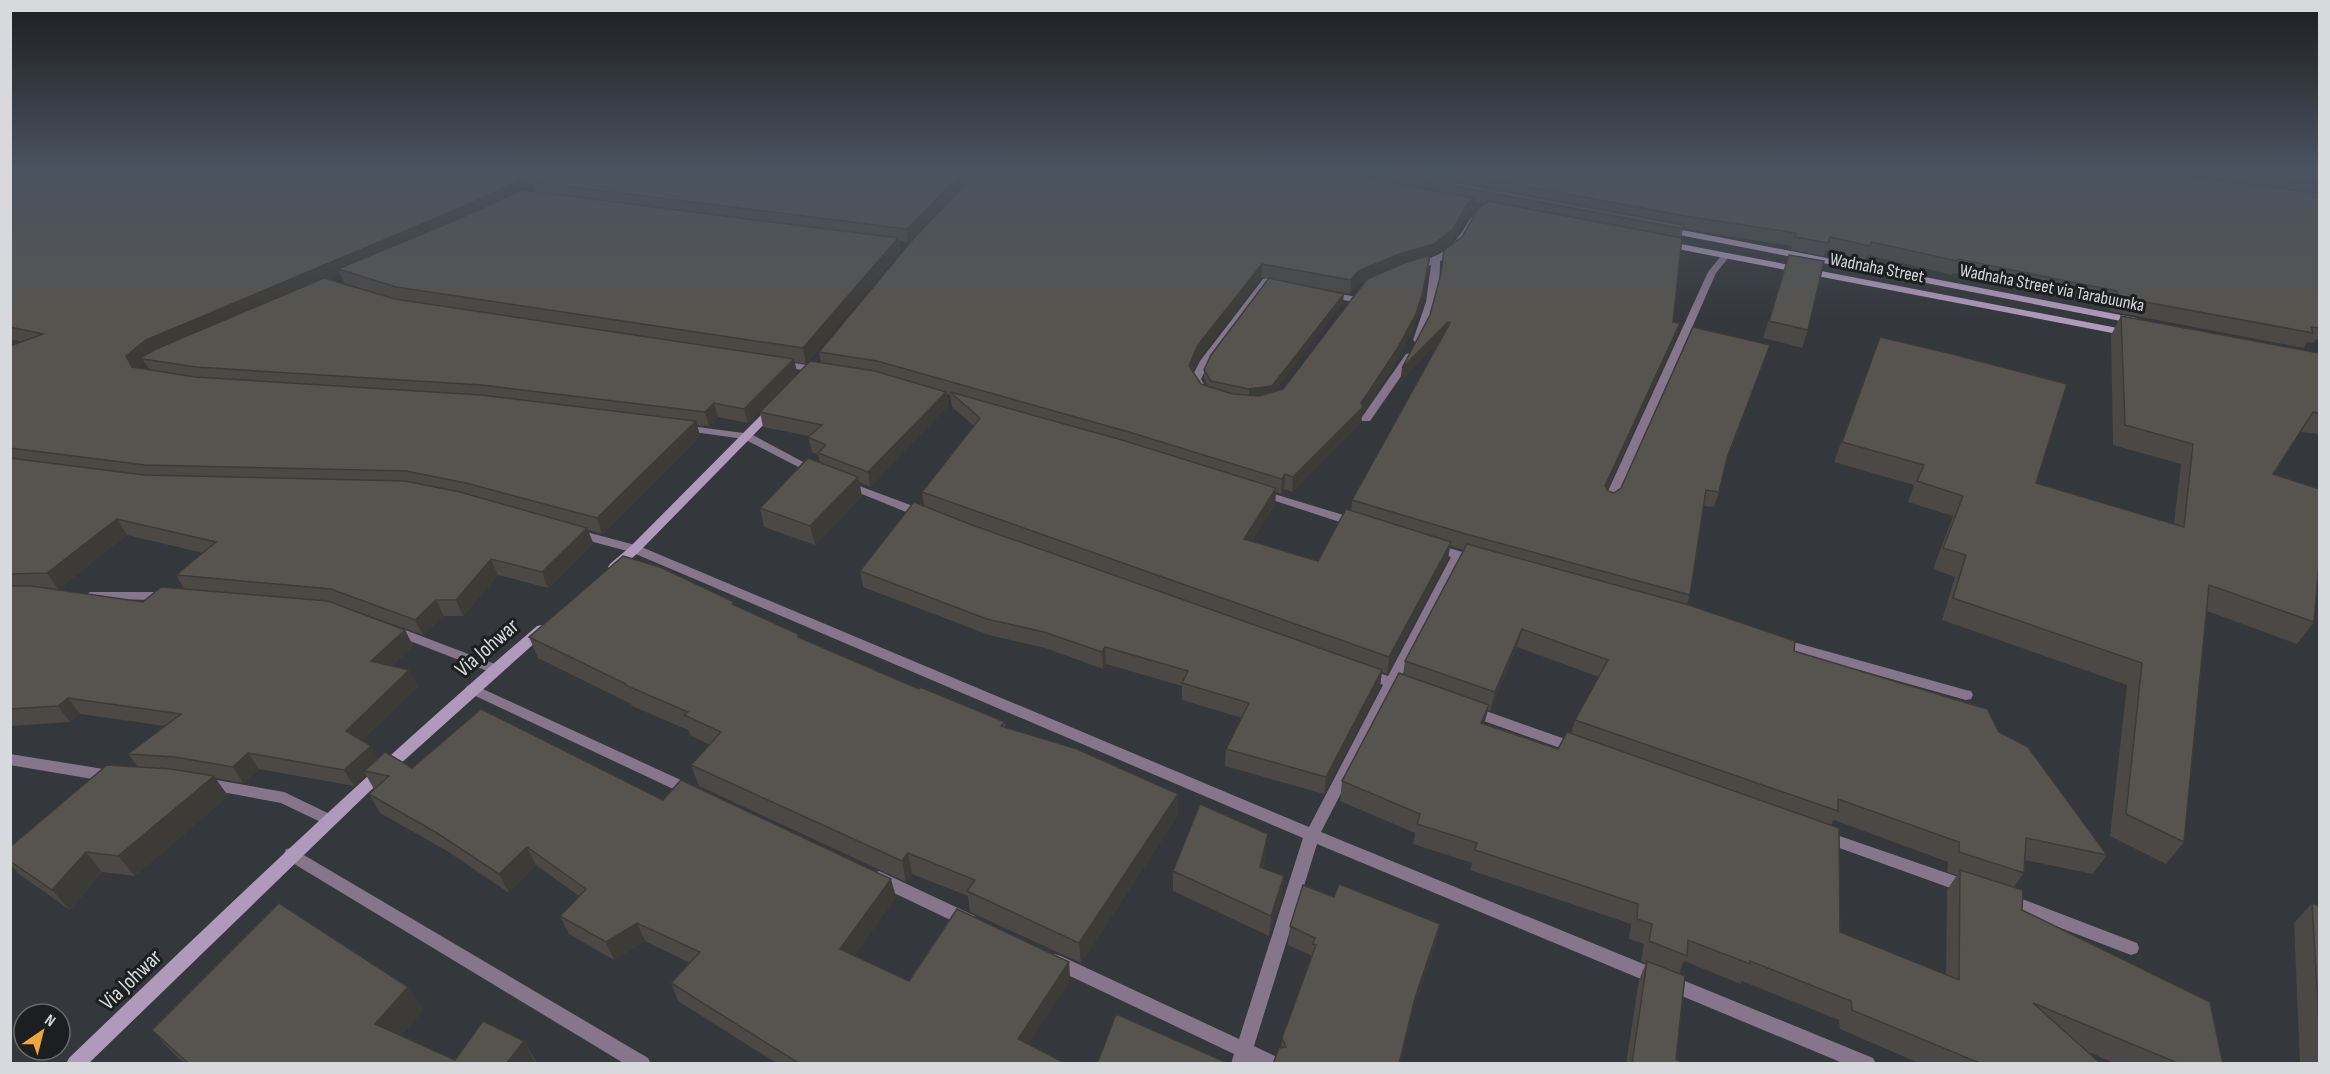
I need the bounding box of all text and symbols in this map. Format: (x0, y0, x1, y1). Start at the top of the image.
street label: Wadnaha Street (1828, 249, 1927, 288)
street label: Wadnaha Street via Tarabuunka (1958, 260, 2146, 316)
street label: Via Johwar (450, 613, 524, 683)
street label: Via Johwar (94, 944, 168, 1016)
north arrow (12, 1002, 72, 1062)
text: N (41, 1011, 59, 1031)

